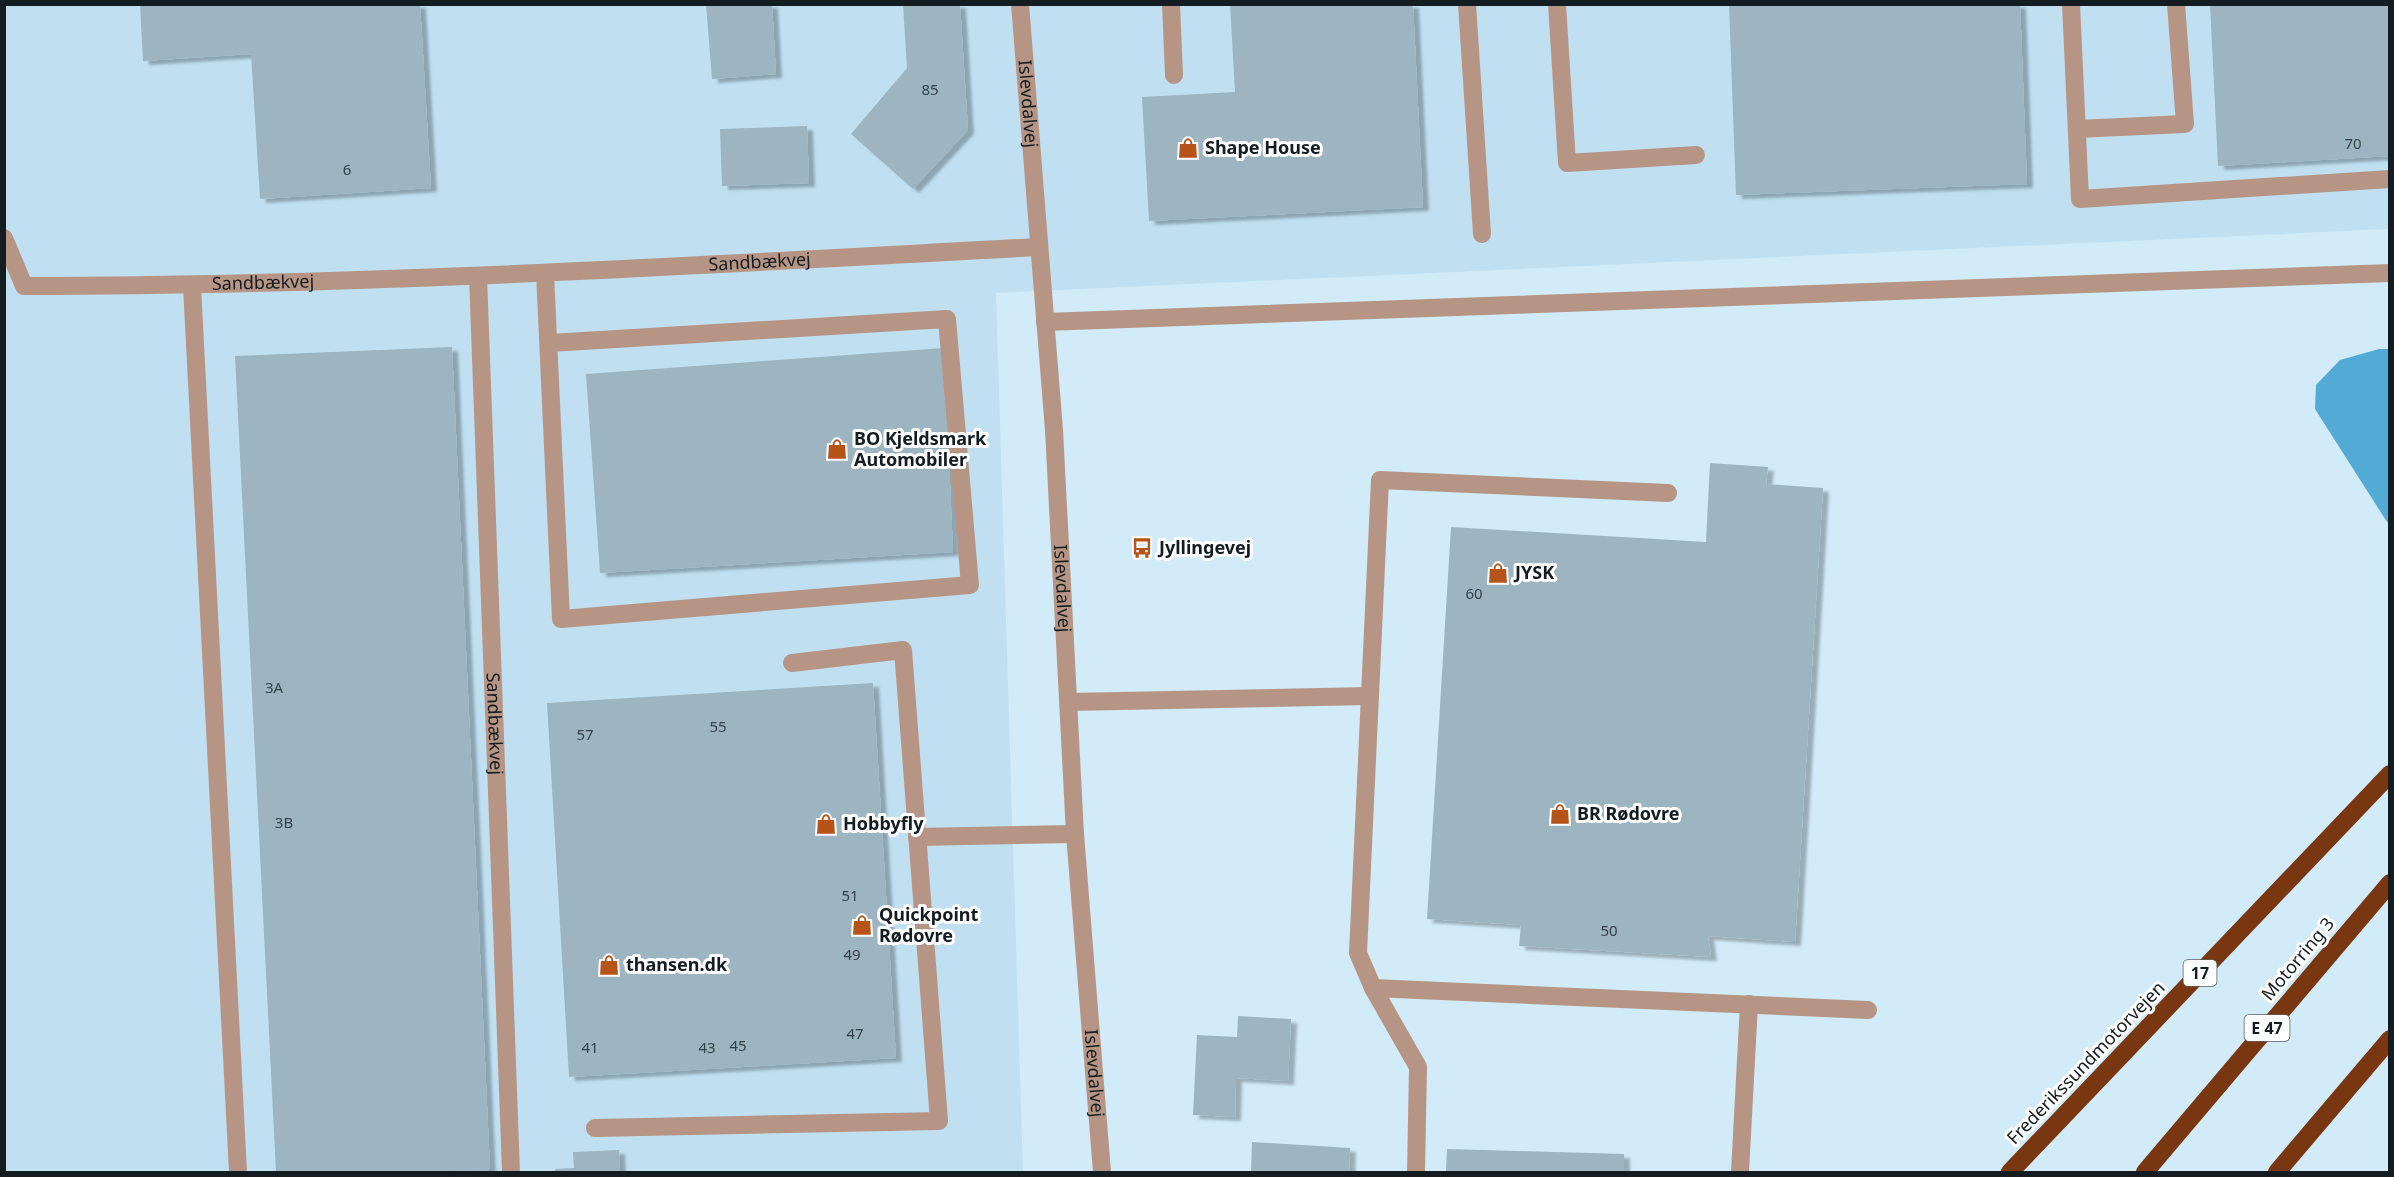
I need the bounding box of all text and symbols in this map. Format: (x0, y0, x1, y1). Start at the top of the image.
street label: Islevdalvej (1013, 59, 1044, 148)
house number: 85 (921, 79, 939, 99)
house number: 70 (2344, 133, 2362, 153)
place label: Shape House (1205, 135, 1321, 159)
shop icon: Shape House (1176, 136, 1200, 160)
house number: 6 (343, 159, 351, 179)
street label: Sandbækvej (708, 246, 811, 276)
street label: Sandbækvej (211, 268, 314, 295)
place label: BO Kjeldsmark Automobiler (854, 426, 987, 471)
shop icon: BO Kjeldsmark Automobiler (825, 437, 849, 461)
place label: Jyllingevej (1157, 535, 1251, 559)
bus stop icon: Jyllingevej (1130, 536, 1154, 560)
street label: Islevdalvej (1049, 544, 1078, 633)
place label: JYSK (1513, 560, 1554, 584)
shop icon: JYSK (1486, 561, 1510, 585)
house number: 60 (1465, 583, 1483, 603)
street label: Sandbækvej (482, 672, 509, 775)
house number: 3A (265, 677, 283, 697)
house number: 55 (709, 716, 727, 736)
house number: 57 (576, 724, 594, 744)
place label: BR Rødovre (1577, 801, 1679, 825)
shop icon: BR Rødovre (1548, 802, 1572, 826)
place label: Hobbyfly (843, 811, 924, 835)
house number: 3B (275, 812, 293, 832)
shop icon: Hobbyfly (814, 812, 838, 836)
house number: 51 (841, 885, 859, 905)
place label: Quickpoint Rødovre (879, 902, 978, 947)
street label: Motorring 3 (2255, 912, 2339, 1005)
shop icon: Quickpoint Rødovre (850, 913, 874, 937)
house number: 50 (1600, 920, 1618, 940)
house number: 49 (843, 944, 861, 964)
place label: thansen.dk (626, 952, 728, 976)
shop icon: thansen.dk (597, 953, 621, 977)
road number: 17 (2184, 960, 2216, 986)
street label: Frederikssundmotorvejen (2001, 976, 2170, 1149)
road number: E 47 (2244, 1015, 2290, 1041)
house number: 47 (846, 1023, 864, 1043)
street label: Islevdalvej (1080, 1028, 1111, 1118)
house number: 45 (729, 1035, 747, 1055)
house number: 41 (581, 1037, 599, 1057)
house number: 43 (698, 1037, 716, 1057)

